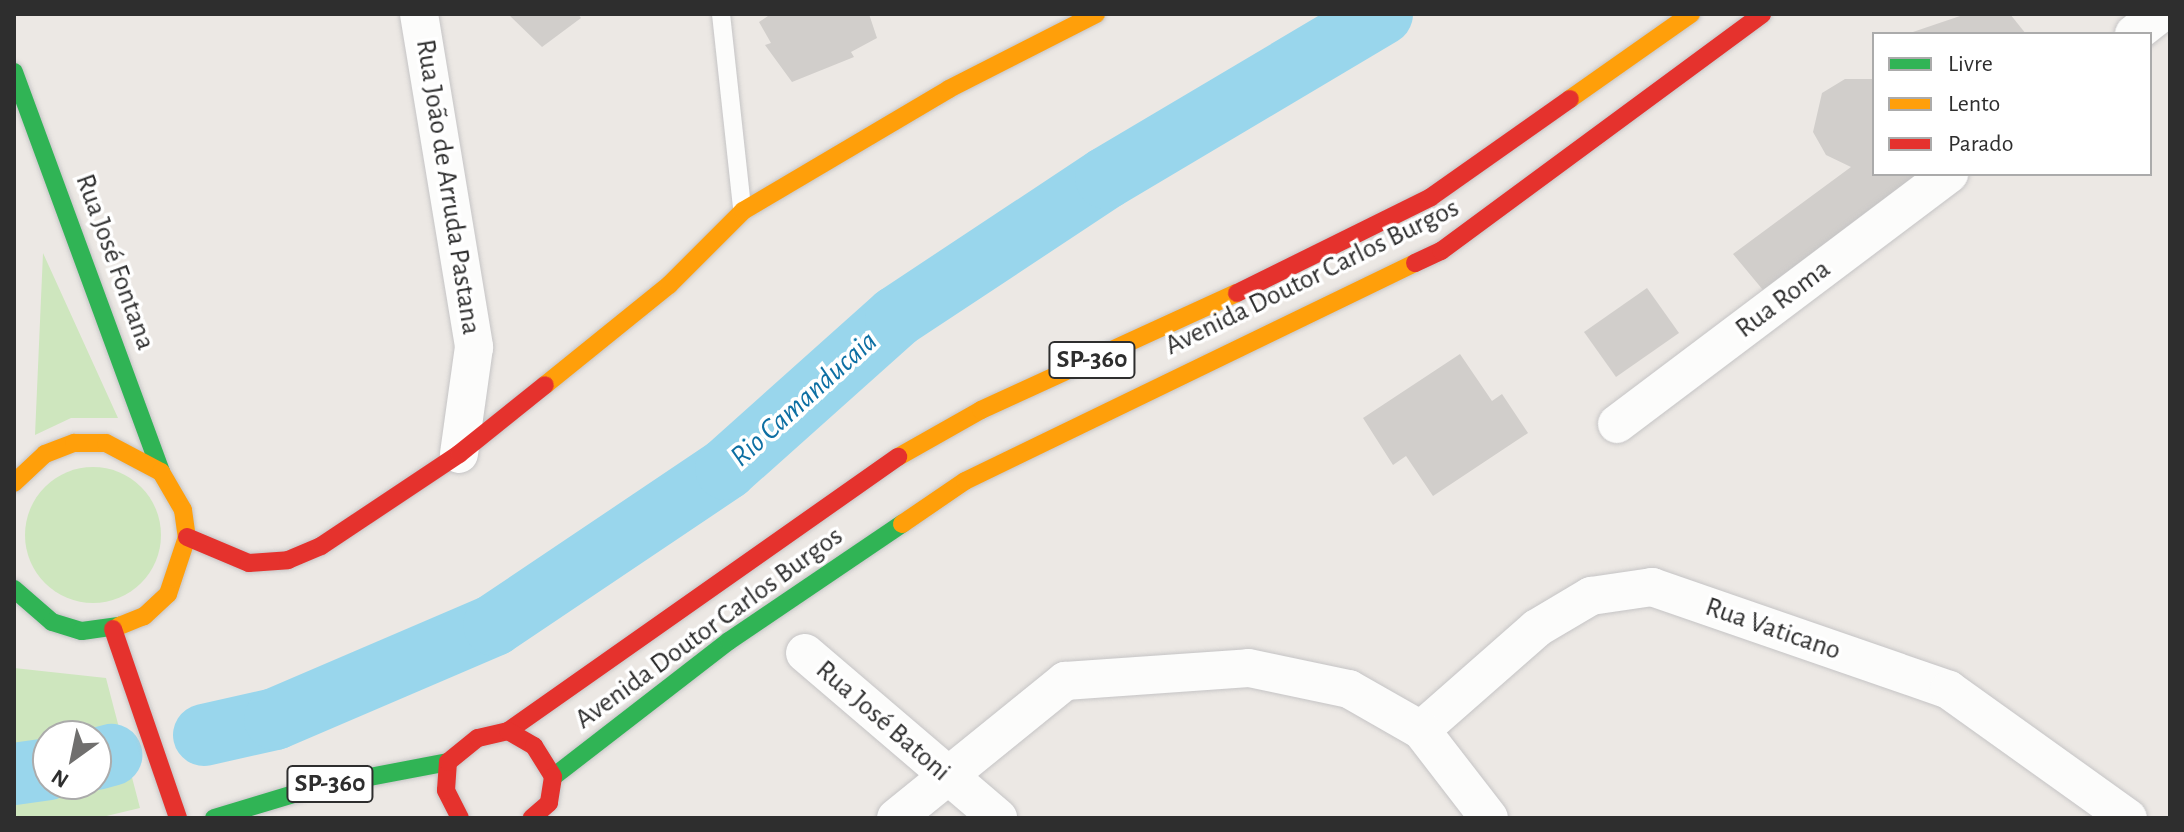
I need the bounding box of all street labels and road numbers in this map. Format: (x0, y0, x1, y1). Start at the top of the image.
street label: Rua João de Arruda Pastana (408, 37, 488, 337)
street label: Rua José Fontana (68, 170, 162, 354)
street label: Avenida Doutor Carlos Burgos (1160, 191, 1464, 363)
street label: Rua Roma (1729, 252, 1837, 346)
road number: SP-360 (1048, 338, 1136, 382)
street label: Avenida Doutor Carlos Burgos (569, 520, 849, 736)
street label: Rua Vaticano (1701, 590, 1845, 668)
street label: Rua José Batoni (809, 653, 957, 789)
road number: SP-360 (286, 762, 374, 806)

